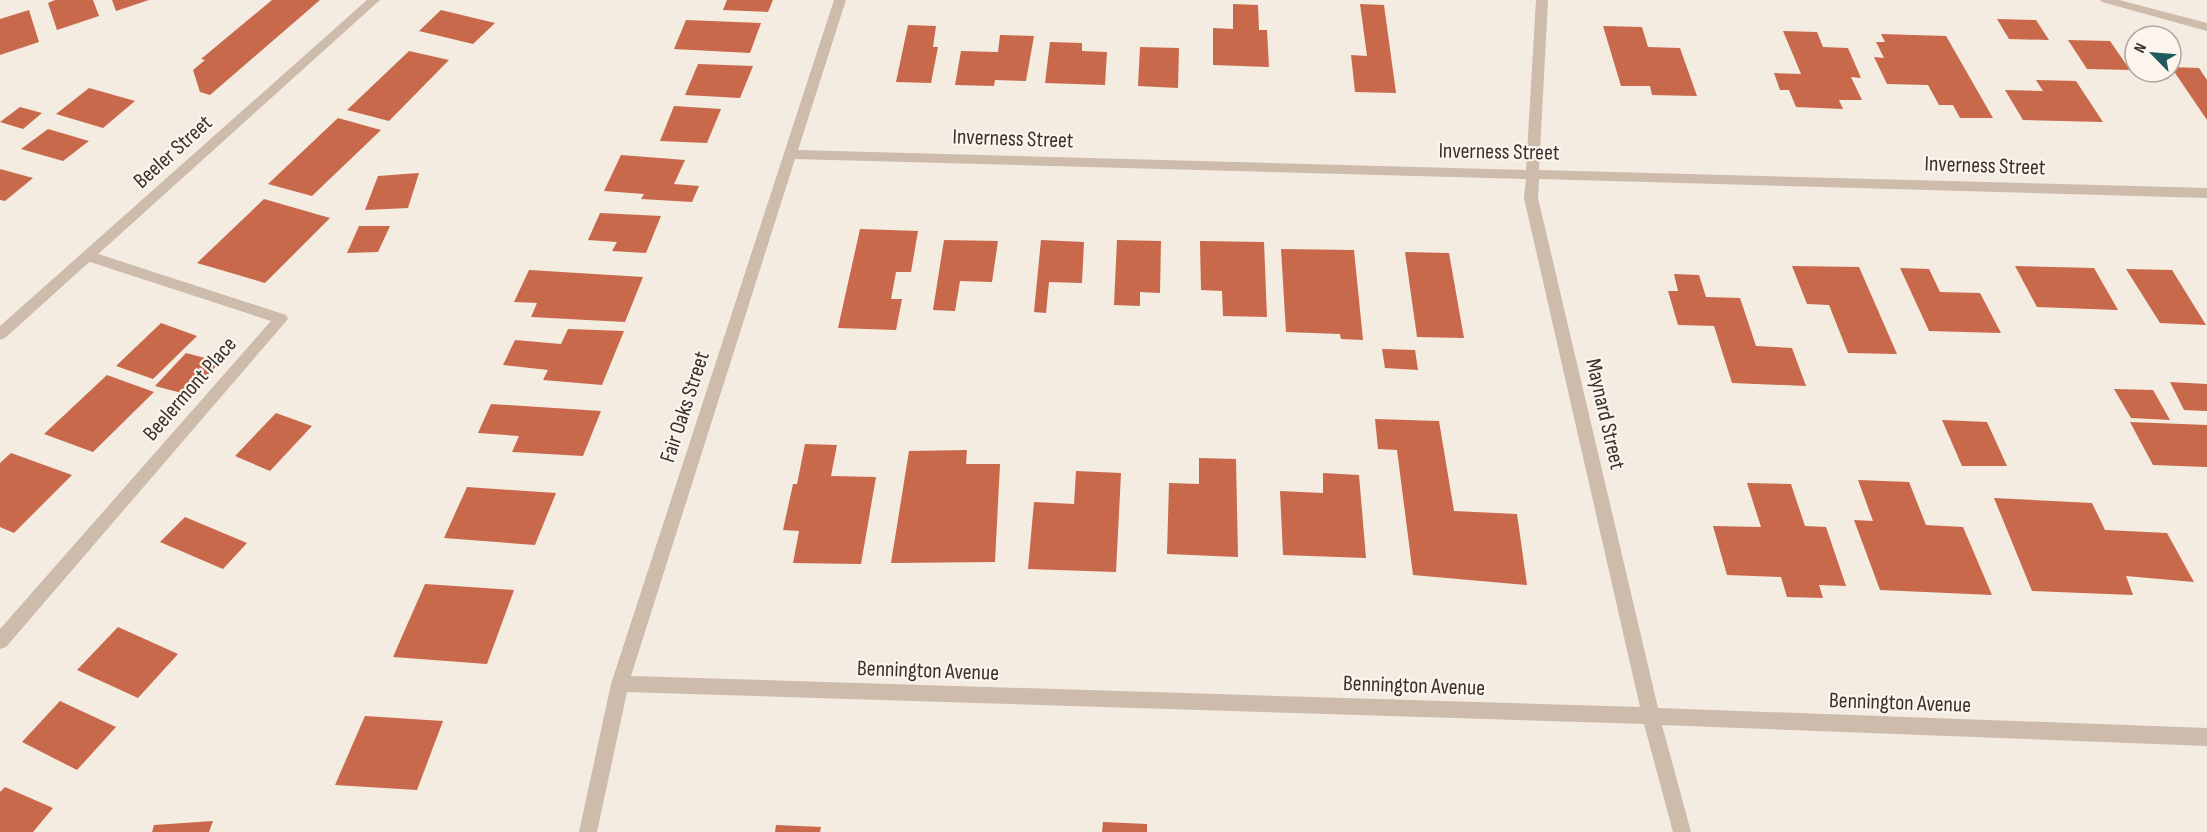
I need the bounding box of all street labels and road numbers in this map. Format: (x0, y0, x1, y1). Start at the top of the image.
street label: Beeler Street (128, 109, 218, 194)
street label: Inverness Street (952, 123, 1074, 155)
street label: Inverness Street (1438, 137, 1560, 167)
street label: Inverness Street (1924, 150, 2046, 182)
street label: Beelermont Place (137, 331, 243, 447)
street label: Fair Oaks Street (654, 348, 716, 466)
street label: Maynard Street (1579, 356, 1631, 472)
street label: Bennington Avenue (857, 655, 999, 687)
street label: Bennington Avenue (1343, 670, 1485, 702)
street label: Bennington Avenue (1829, 687, 1971, 719)

